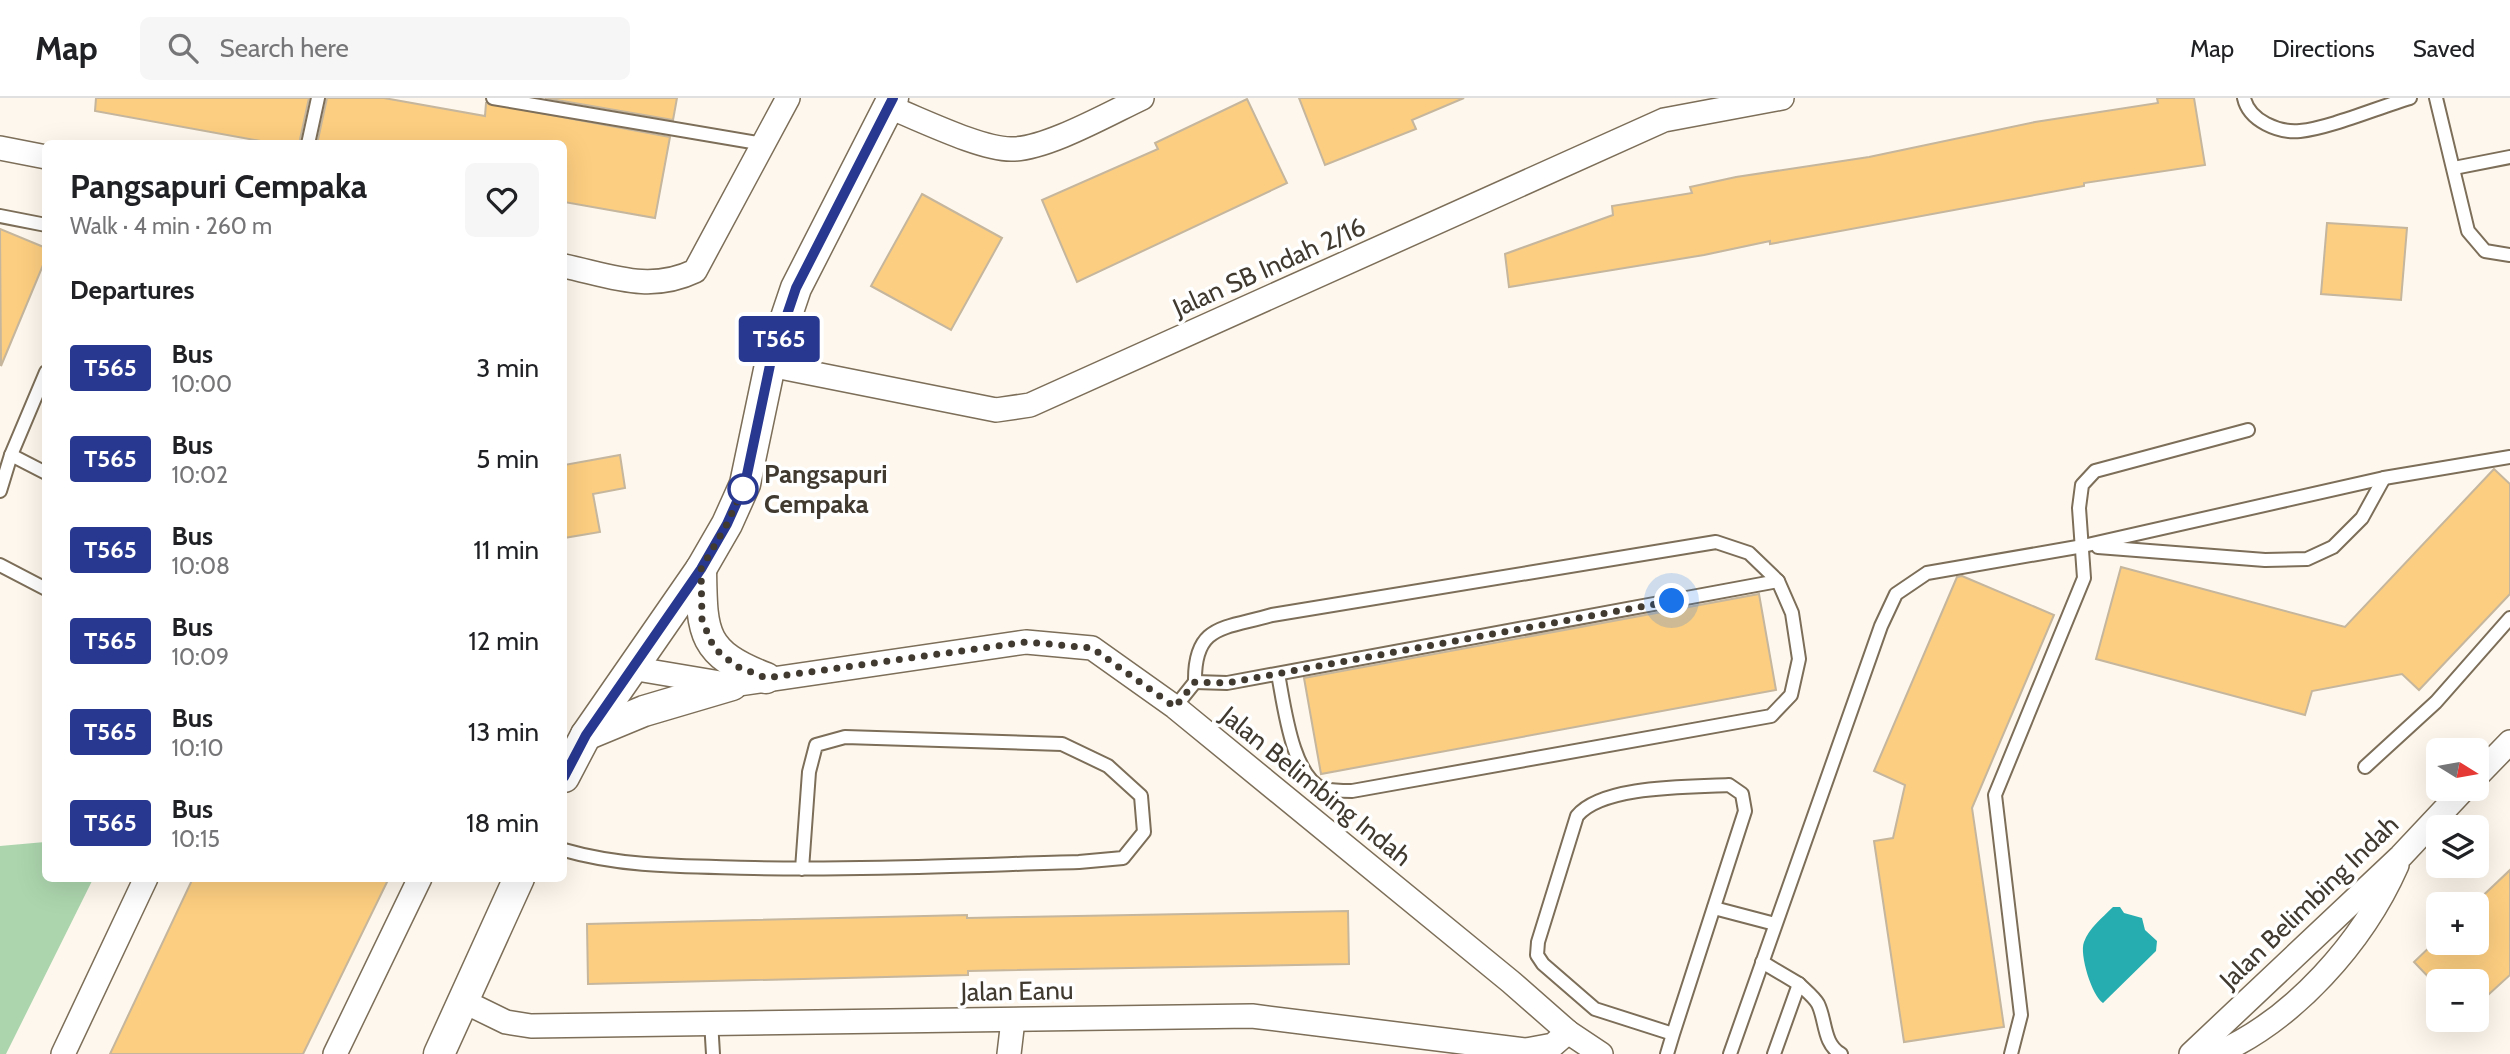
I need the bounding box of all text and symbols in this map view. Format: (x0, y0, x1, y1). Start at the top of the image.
search box (140, 17, 630, 80)
text: Map (35, 28, 98, 68)
icon: search (164, 29, 202, 67)
text: Search here (220, 32, 349, 64)
text: Map (2190, 34, 2234, 63)
text: Directions (2272, 34, 2375, 63)
text: Saved (2413, 34, 2475, 63)
button: heart (465, 163, 539, 237)
text: Pangsapuri Cempaka (70, 166, 367, 206)
street label: Jalan SB Indah 2/16 (1167, 210, 1370, 324)
text: Walk · 4 min · 260 m (70, 212, 272, 240)
text: Departures (70, 274, 194, 306)
line badge: T565 (730, 316, 828, 362)
text: T565 (753, 324, 805, 353)
text: Bus (172, 338, 213, 370)
text: 3 min (476, 352, 539, 384)
text: T565 (84, 353, 137, 382)
text: 10:00 (172, 370, 232, 398)
text: Bus (172, 429, 213, 461)
text: 5 min (476, 443, 539, 475)
text: T565 (84, 444, 137, 473)
place label: Pangsapuri Cempaka (764, 458, 887, 520)
text: 10:02 (172, 461, 228, 489)
marker: Pangsapuri Cempaka (728, 474, 758, 504)
text: Bus (172, 520, 213, 552)
text: 11 min (473, 534, 539, 566)
text: T565 (84, 535, 137, 564)
text: 10:08 (172, 552, 230, 580)
your location (1654, 583, 1689, 618)
text: Bus (172, 611, 213, 643)
text: 12 min (468, 625, 539, 657)
text: T565 (84, 626, 137, 655)
text: 10:09 (172, 643, 229, 671)
street label: Jalan Belimbing Indah (1213, 699, 1418, 873)
text: Bus (172, 702, 213, 734)
text: 13 min (468, 716, 539, 748)
text: T565 (84, 717, 137, 746)
text: 10:10 (172, 734, 223, 762)
north arrow (2426, 738, 2488, 802)
map controls (2426, 738, 2489, 1032)
text: Bus (172, 793, 213, 825)
text: 18 min (466, 807, 539, 839)
text: T565 (84, 808, 137, 837)
street label: Jalan Belimbing Indah (2212, 808, 2405, 996)
button: layers (2426, 815, 2489, 878)
text: 10:15 (172, 825, 220, 853)
button: + (2426, 892, 2489, 955)
button: − (2426, 969, 2489, 1032)
street label: Jalan Eanu (959, 974, 1074, 1008)

